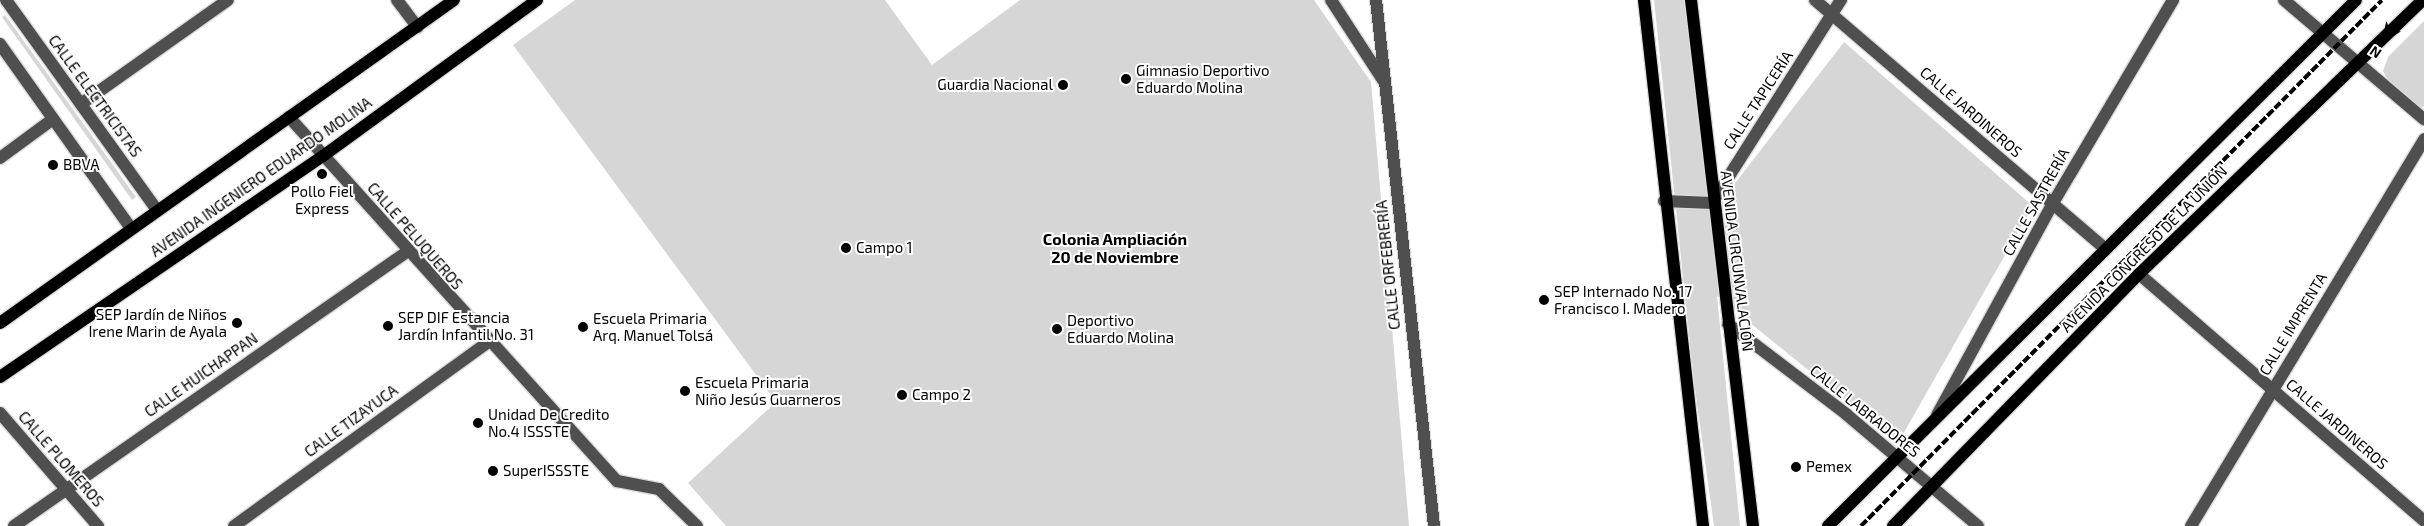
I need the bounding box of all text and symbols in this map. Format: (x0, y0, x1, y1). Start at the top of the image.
north arrow (2359, 15, 2409, 65)
street label: CALLE ELECTRICISTAS (45, 31, 145, 161)
text: N (2366, 43, 2384, 63)
street label: CALLE TAPICERÍA (1719, 47, 1797, 153)
place label: Gimnasio Deportivo Eduardo Molina (1136, 61, 1269, 96)
street label: CALLE JARDINEROS (1916, 63, 2026, 161)
marker: Gimnasio Deportivo Eduardo Molina (1120, 73, 1132, 85)
place label: Guardia Nacional (937, 76, 1053, 94)
marker: Guardia Nacional (1057, 79, 1069, 91)
street label: AVENIDA INGENIERO EDUARDO MOLINA (147, 93, 375, 261)
street label: CALLE SASTRERÍA (1999, 145, 2073, 259)
place label: BBVA (63, 156, 99, 174)
marker: BBVA (47, 159, 59, 171)
street label: AVENIDA CONGRESO DE LA UNIÓN (2057, 162, 2231, 336)
marker: Pollo Fiel Express (316, 168, 328, 180)
street label: AVENIDA CIRCUNVALACIÓN (1717, 169, 1757, 353)
street label: CALLE PELUQUEROS (364, 179, 466, 293)
place label: Pollo Fiel Express (291, 182, 353, 217)
street label: CALLE ORFEBRERÍA (1372, 199, 1404, 331)
district label: Colonia Ampliación 20 de Noviembre (1043, 229, 1187, 267)
place label: Campo 1 (856, 239, 912, 257)
marker: Campo 1 (840, 242, 852, 254)
street label: CALLE IMPRENTA (2255, 269, 2331, 379)
place label: SEP Internado No. 17 Francisco I. Madero (1554, 282, 1692, 317)
marker: SEP Internado No. 17 Francisco I. Madero (1538, 294, 1550, 306)
place label: SEP Jardín de Niños Irene Marin de Ayala (88, 305, 227, 340)
place label: SEP DIF Estancia Jardín Infantil No. 31 (398, 308, 534, 343)
place label: Escuela Primaria Arq. Manuel Tolsá (593, 309, 714, 344)
place label: Deportivo Eduardo Molina (1067, 311, 1174, 346)
marker: SEP Jardín de Niños Irene Marin de Ayala (231, 317, 243, 329)
marker: SEP DIF Estancia Jardín Infantil No. 31 (382, 320, 394, 332)
marker: Escuela Primaria Arq. Manuel Tolsá (577, 321, 589, 333)
marker: Deportivo Eduardo Molina (1051, 323, 1063, 335)
street label: CALLE HUICHAPPAN (141, 329, 261, 421)
street label: CALLE LABRADORES (1806, 361, 1924, 461)
place label: Escuela Primaria Niño Jesús Guarneros (695, 373, 841, 408)
street label: CALLE JARDINEROS (2282, 375, 2392, 473)
street label: CALLE TIZAYUCA (301, 381, 401, 461)
marker: Escuela Primaria Niño Jesús Guarneros (679, 385, 691, 397)
place label: Campo 2 (912, 386, 971, 404)
marker: Campo 2 (896, 389, 908, 401)
place label: Unidad De Credito No.4 ISSSTE (488, 405, 610, 440)
street label: CALLE PLOMEROS (15, 408, 107, 510)
marker: Unidad De Credito No.4 ISSSTE (472, 417, 484, 429)
place label: Pemex (1806, 458, 1852, 476)
marker: Pemex (1790, 461, 1802, 473)
place label: SuperISSSTE (503, 462, 589, 480)
marker: SuperISSSTE (487, 465, 499, 477)

